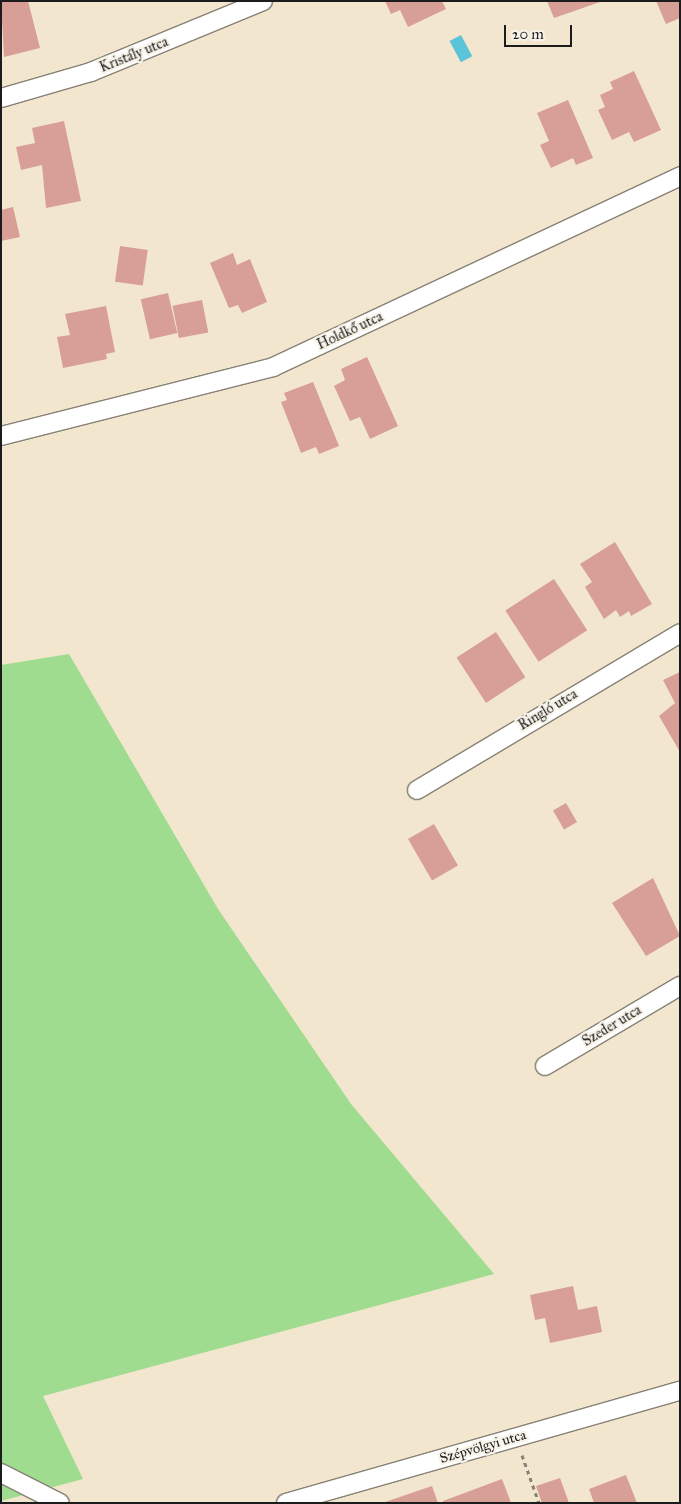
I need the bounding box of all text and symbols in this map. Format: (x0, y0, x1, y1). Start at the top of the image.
scale bar (506, 15, 574, 47)
text: 20 m (512, 25, 544, 43)
street label: Kristály utca (97, 34, 171, 76)
street label: Holdkő utca (314, 308, 386, 354)
street label: Ringló utca (515, 686, 581, 734)
street label: Szeder utca (580, 1002, 644, 1050)
street label: Szépvölgyi utca (438, 1427, 528, 1467)

